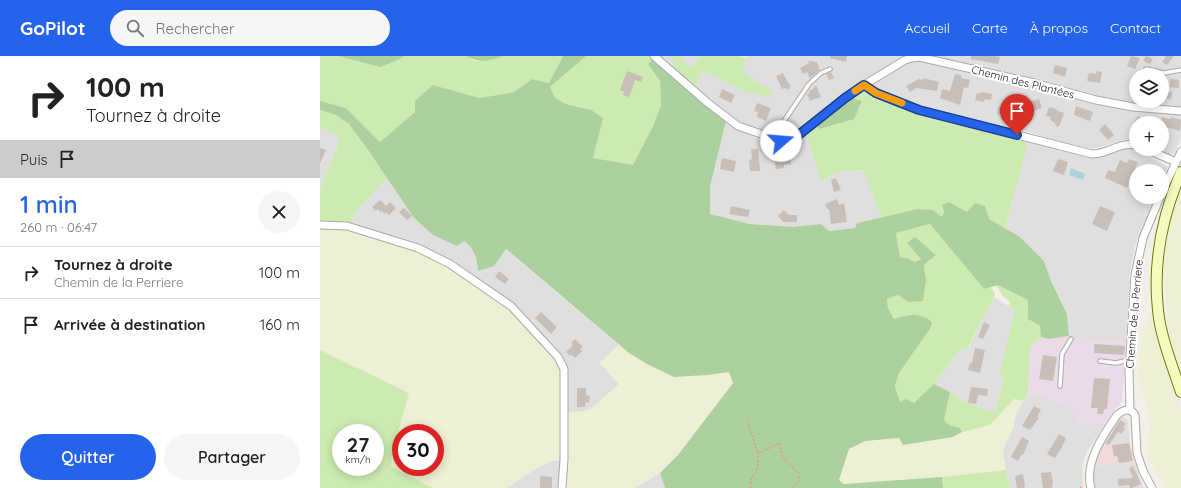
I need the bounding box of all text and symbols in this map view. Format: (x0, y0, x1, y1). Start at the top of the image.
search box (110, 10, 390, 46)
text: GoPilot (20, 16, 86, 40)
icon: search (124, 17, 146, 39)
text: Rechercher (156, 19, 235, 38)
text: Accueil (904, 19, 950, 37)
text: Carte (972, 19, 1008, 37)
text: À propos (1030, 19, 1088, 37)
text: Contact (1110, 19, 1161, 37)
street label: Chemin des Plantées (970, 62, 1076, 102)
map controls (1129, 68, 1169, 204)
button: layers (1129, 68, 1169, 108)
text: 100 m (86, 69, 165, 104)
icon: right (20, 72, 72, 124)
pin (1000, 94, 1034, 135)
icon: arrive (1006, 100, 1028, 122)
text: Tournez à droite (86, 104, 221, 127)
button: + (1129, 116, 1169, 156)
position arrow (760, 120, 802, 162)
icon: arrive (56, 148, 78, 170)
text: Puis (20, 150, 48, 169)
button: − (1129, 164, 1169, 204)
text: 1 min (20, 189, 78, 219)
button: close (258, 191, 300, 233)
text: 260 m · 06:47 (20, 219, 97, 235)
text: Tournez à droite (54, 255, 173, 274)
street label: Chemin de la Perriere (1122, 259, 1146, 369)
icon: right (20, 262, 42, 284)
text: 100 m (259, 263, 300, 282)
text: Chemin de la Perriere (54, 274, 183, 290)
icon: arrive (20, 314, 42, 336)
text: Arrivée à destination (54, 315, 206, 334)
text: 160 m (260, 315, 300, 334)
speed limit sign: 30 (392, 424, 444, 476)
text: 27 (347, 432, 369, 457)
button: Quitter (20, 434, 156, 480)
button: Partager (164, 434, 300, 480)
text: km/h (345, 453, 371, 466)

